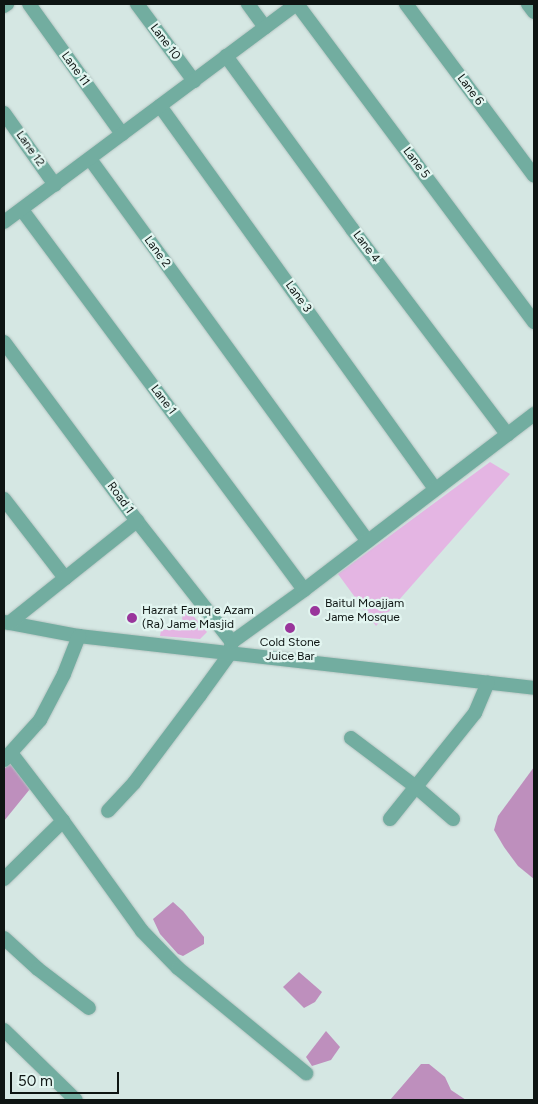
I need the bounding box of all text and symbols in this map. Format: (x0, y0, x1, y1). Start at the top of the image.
street label: Lane 10 (147, 21, 183, 63)
street label: Lane 11 (58, 49, 92, 89)
street label: Lane 6 (454, 72, 486, 108)
street label: Lane 12 (13, 128, 47, 170)
street label: Lane 5 (400, 145, 432, 181)
street label: Lane 4 (349, 228, 383, 266)
street label: Lane 2 (141, 233, 173, 271)
street label: Lane 3 (282, 279, 314, 315)
street label: Lane 1 (147, 382, 179, 418)
street label: Road 1 (104, 479, 136, 517)
place label: Baitul Moajjam Jame Mosque (325, 597, 404, 625)
place label: Hazrat Faruq e Azam (Ra) Jame Masjid (142, 604, 254, 632)
marker: Baitul Moajjam Jame Mosque (309, 605, 321, 617)
marker: Hazrat Faruq e Azam (Ra) Jame Masjid (126, 612, 138, 624)
marker: Cold Stone Juice Bar (284, 622, 296, 634)
place label: Cold Stone Juice Bar (260, 636, 320, 664)
scale bar (12, 1062, 121, 1094)
text: 50 m (18, 1072, 53, 1090)

